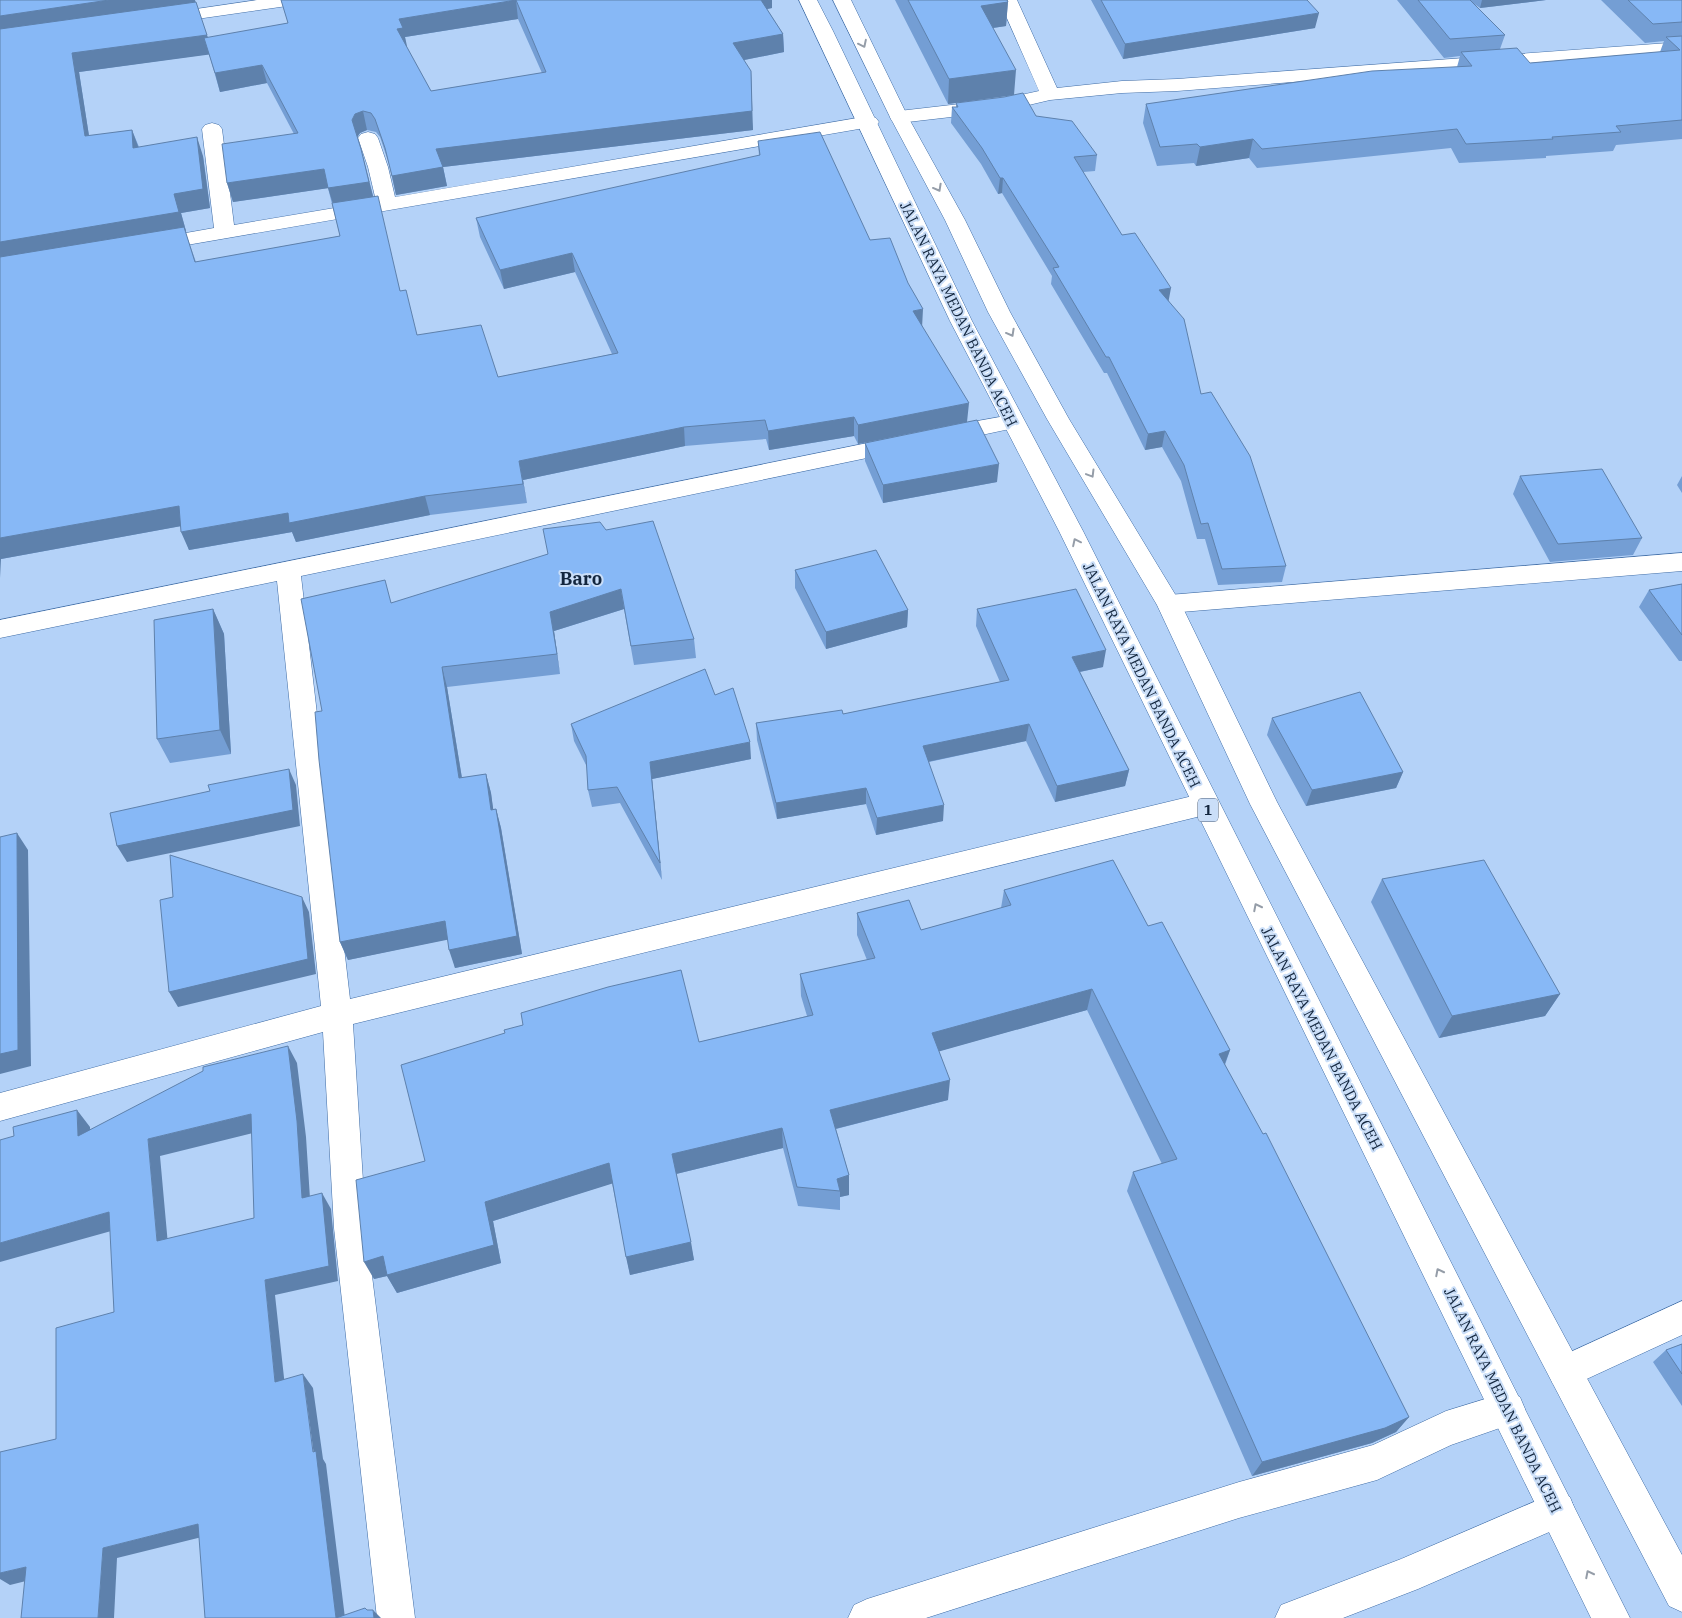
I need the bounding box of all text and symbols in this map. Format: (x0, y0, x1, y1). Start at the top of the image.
one-way arrow (857, 39, 867, 48)
one-way arrow (932, 183, 942, 192)
street label: JALAN RAYA MEDAN BANDA ACEH (896, 198, 1022, 430)
one-way arrow (1005, 328, 1015, 337)
one-way arrow (1085, 469, 1095, 478)
one-way arrow (1072, 538, 1082, 547)
street label: JALAN RAYA MEDAN BANDA ACEH (1079, 559, 1205, 791)
district label: Baro (560, 567, 602, 590)
road number: 1 (1198, 798, 1218, 822)
one-way arrow (1253, 904, 1263, 913)
street label: JALAN RAYA MEDAN BANDA ACEH (1257, 923, 1387, 1153)
one-way arrow (1435, 1268, 1446, 1277)
street label: JALAN RAYA MEDAN BANDA ACEH (1440, 1284, 1566, 1516)
one-way arrow (1585, 1571, 1595, 1580)

